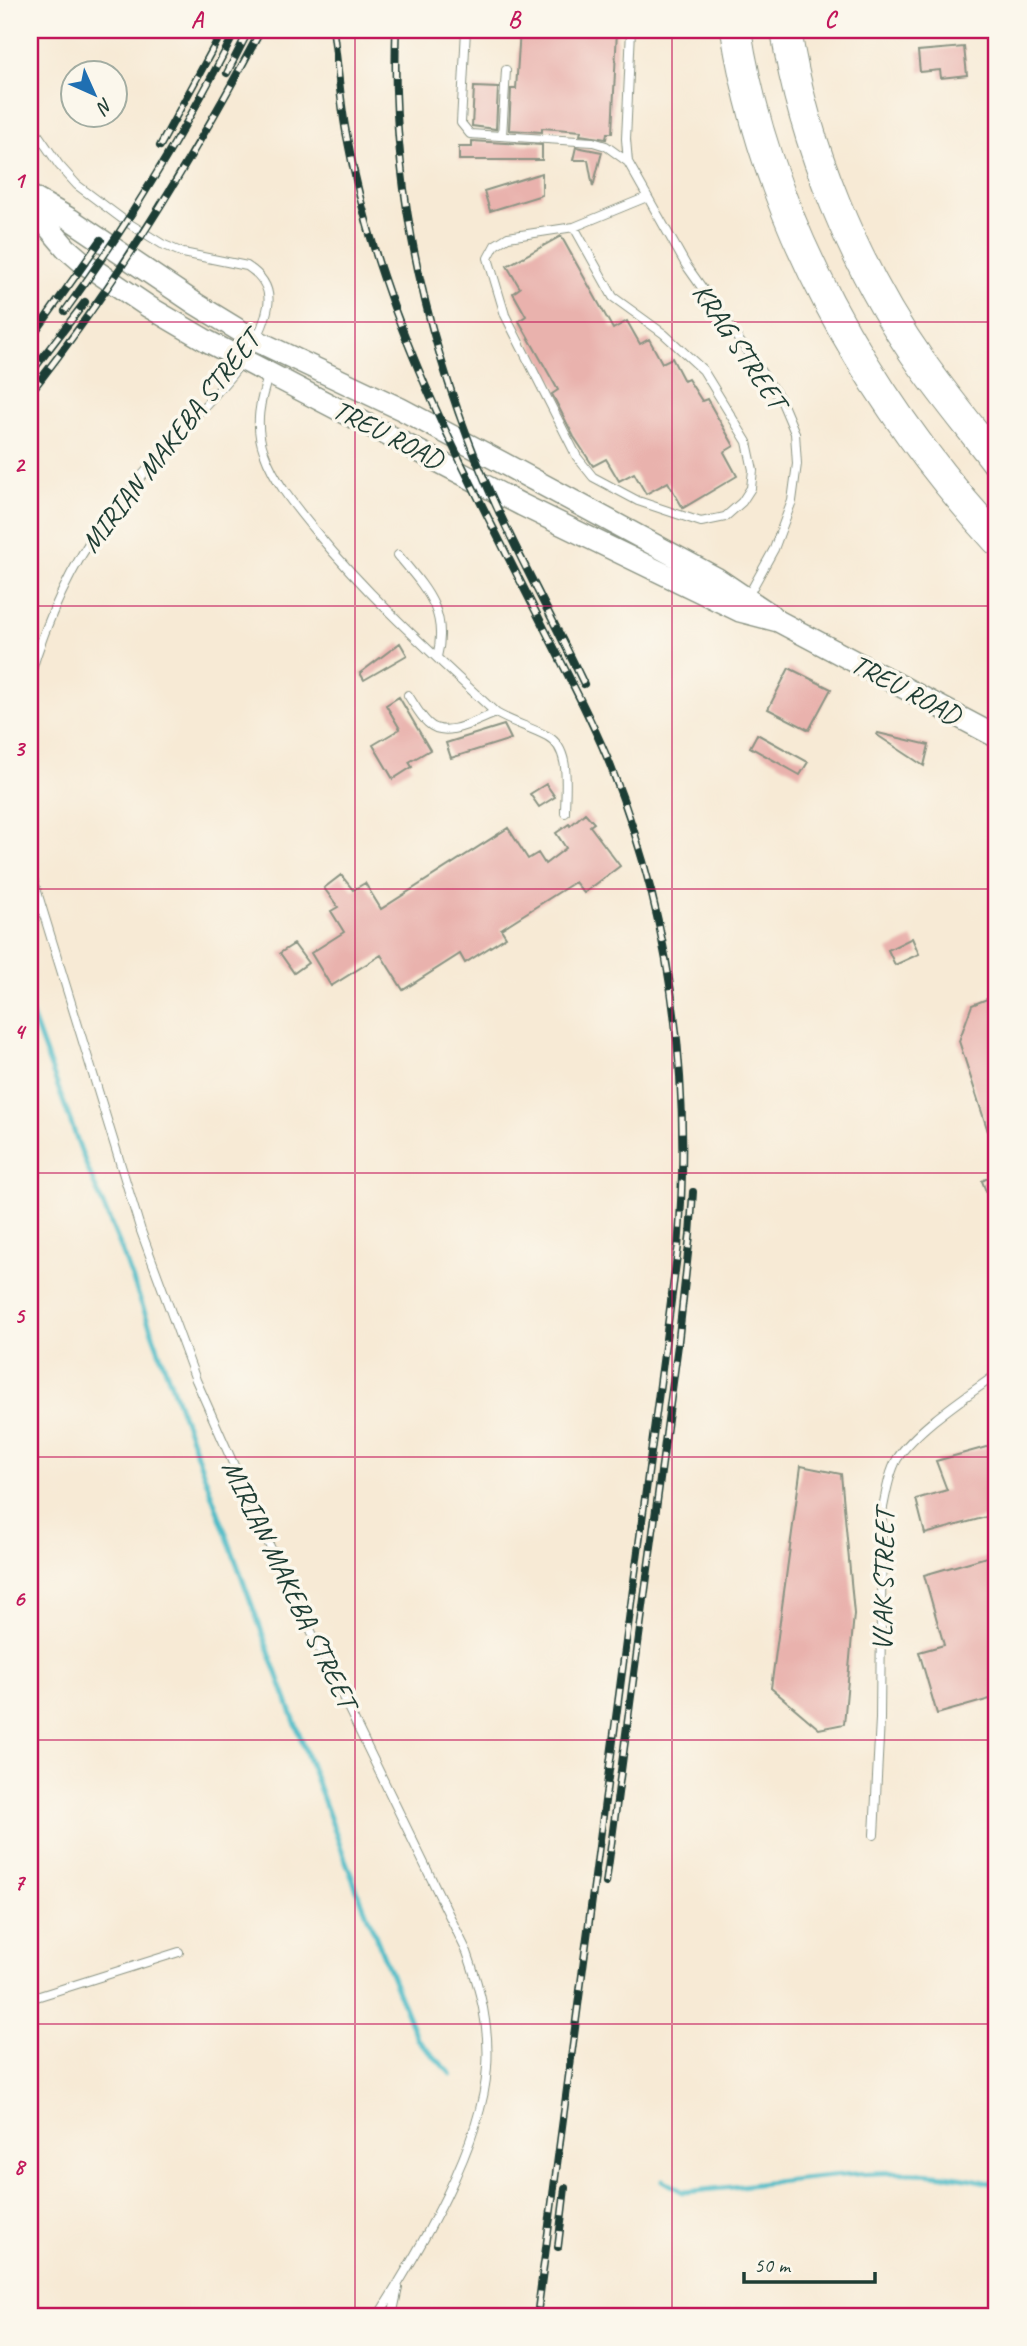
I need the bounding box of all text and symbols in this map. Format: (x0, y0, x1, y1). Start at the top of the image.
text: A (191, 5, 205, 34)
text: B (508, 5, 522, 34)
text: C (825, 5, 839, 34)
north arrow (60, 60, 130, 130)
text: N (90, 93, 118, 120)
text: 1 (14, 166, 27, 195)
street label: KRAG STREET (685, 276, 798, 421)
street label: MIRIAN MAKEBA STREET (72, 318, 271, 559)
street label: TREU ROAD (327, 391, 452, 478)
text: 2 (14, 450, 27, 479)
street label: TREU ROAD (845, 646, 969, 734)
text: 3 (14, 734, 27, 763)
text: 4 (14, 1017, 27, 1046)
text: 5 (14, 1301, 26, 1330)
street label: MIRIAN MAKEBA STREET (215, 1454, 368, 1719)
street label: VLAK STREET (864, 1502, 902, 1651)
text: 6 (14, 1584, 27, 1613)
text: 7 (14, 1868, 27, 1897)
text: 8 (14, 2152, 27, 2181)
scale bar (744, 2241, 875, 2285)
text: 50 m (754, 2252, 792, 2278)

